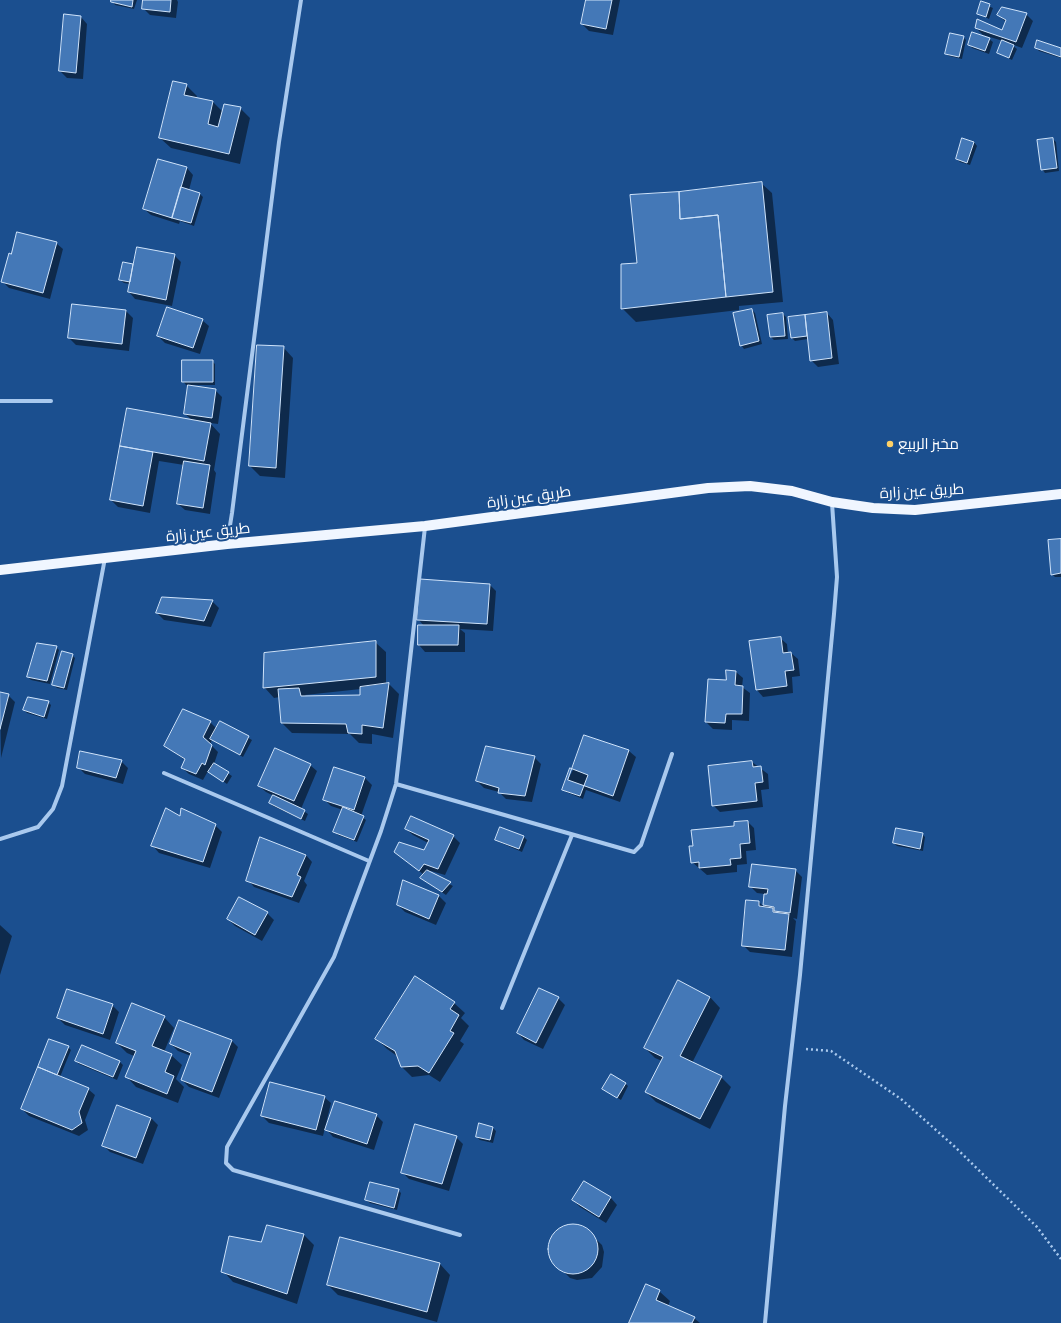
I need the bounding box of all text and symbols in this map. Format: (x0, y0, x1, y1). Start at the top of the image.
place label: مخبز الربيع (898, 435, 959, 453)
marker: مخبز الربيع (885, 439, 895, 449)
street label: طريق عين زارة (879, 480, 965, 502)
street label: طريق عين زارة (486, 482, 572, 512)
street label: طريق عين زارة (165, 519, 251, 545)

